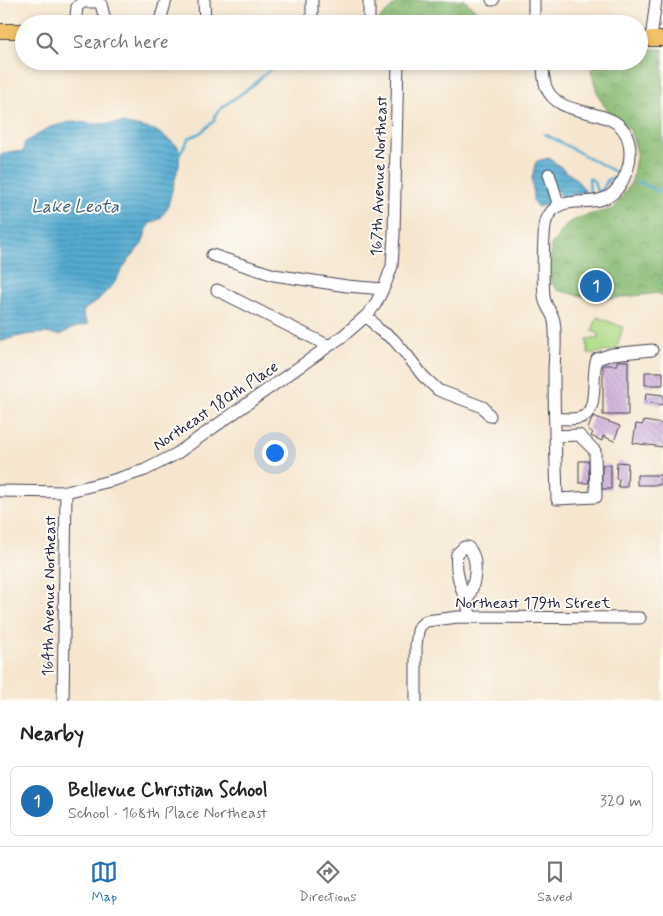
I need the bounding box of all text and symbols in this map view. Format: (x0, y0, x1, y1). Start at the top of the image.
search box (15, 15, 648, 70)
icon: search (33, 29, 61, 57)
text: Search here (73, 30, 169, 55)
street label: 167th Avenue Northeast (366, 95, 393, 257)
water label: Lake Leota (31, 195, 119, 219)
pin: 1 (580, 267, 612, 305)
street label: Northeast 180th Place (149, 357, 283, 456)
your location (262, 440, 288, 466)
street label: 164th Avenue Northeast (38, 515, 61, 677)
street label: Northeast 179th Street (455, 593, 611, 614)
text: Nearby (20, 720, 84, 748)
text: Bellevue Christian School (68, 778, 267, 803)
text: 1 (33, 791, 41, 812)
text: 320 m (600, 791, 642, 812)
text: School · 168th Place Northeast (68, 803, 267, 824)
tab: Map (90, 858, 118, 906)
tab: Directions (299, 858, 357, 906)
tab: Saved (537, 858, 573, 906)

